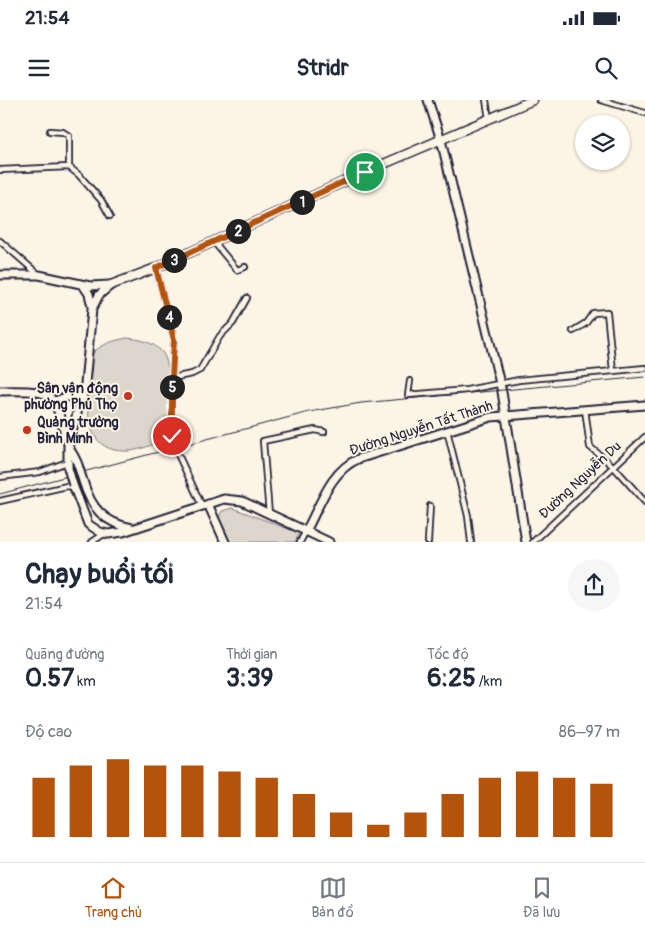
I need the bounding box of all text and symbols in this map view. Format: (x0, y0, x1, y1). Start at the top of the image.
text: 21:54 (25, 6, 69, 30)
icon: menu (25, 54, 53, 82)
text: Stridr (296, 54, 349, 82)
icon: search (592, 54, 620, 82)
map controls (575, 115, 630, 170)
button: layers (575, 115, 630, 170)
pin (344, 151, 386, 193)
icon: arrive (351, 158, 379, 186)
pin: 1 (290, 190, 314, 214)
text: 1 (300, 194, 305, 211)
pin: 2 (226, 218, 250, 244)
text: 2 (235, 223, 242, 240)
pin: 3 (162, 248, 186, 272)
text: 3 (171, 252, 178, 269)
pin: 4 (156, 304, 182, 330)
text: 4 (165, 309, 174, 326)
pin: 5 (160, 374, 184, 400)
text: 5 (169, 379, 176, 396)
place label: Sân vận động phường Phú Thọ (24, 380, 118, 413)
marker: Sân vận động phường Phú Thọ (122, 390, 134, 402)
street label: Đường Nguyễn Tất Thành (347, 396, 495, 459)
place label: Quảng trường Bình Minh (37, 414, 119, 447)
pin (151, 415, 193, 457)
icon: check (158, 422, 186, 450)
marker: Quảng trường Bình Minh (21, 424, 33, 436)
street label: Đường Nguyễn Du (535, 437, 625, 522)
text: Chạy buổi tối (25, 557, 173, 592)
button: share (568, 559, 620, 611)
text: 21:54 (25, 594, 62, 614)
text: Quãng đường (25, 646, 104, 663)
text: Thời gian (226, 646, 277, 663)
text: Tốc độ (427, 646, 469, 663)
text: 0.57 (25, 663, 74, 694)
text: 3:39 (226, 663, 273, 694)
text: 6:25 (427, 663, 476, 694)
text: km (74, 673, 96, 690)
text: /km (476, 673, 502, 690)
text: Độ cao (25, 722, 72, 742)
text: 86–97 m (559, 722, 620, 742)
tab: Trang chủ (85, 874, 142, 921)
tab: Bản đồ (311, 874, 354, 921)
tab: Đã lưu (523, 874, 560, 921)

